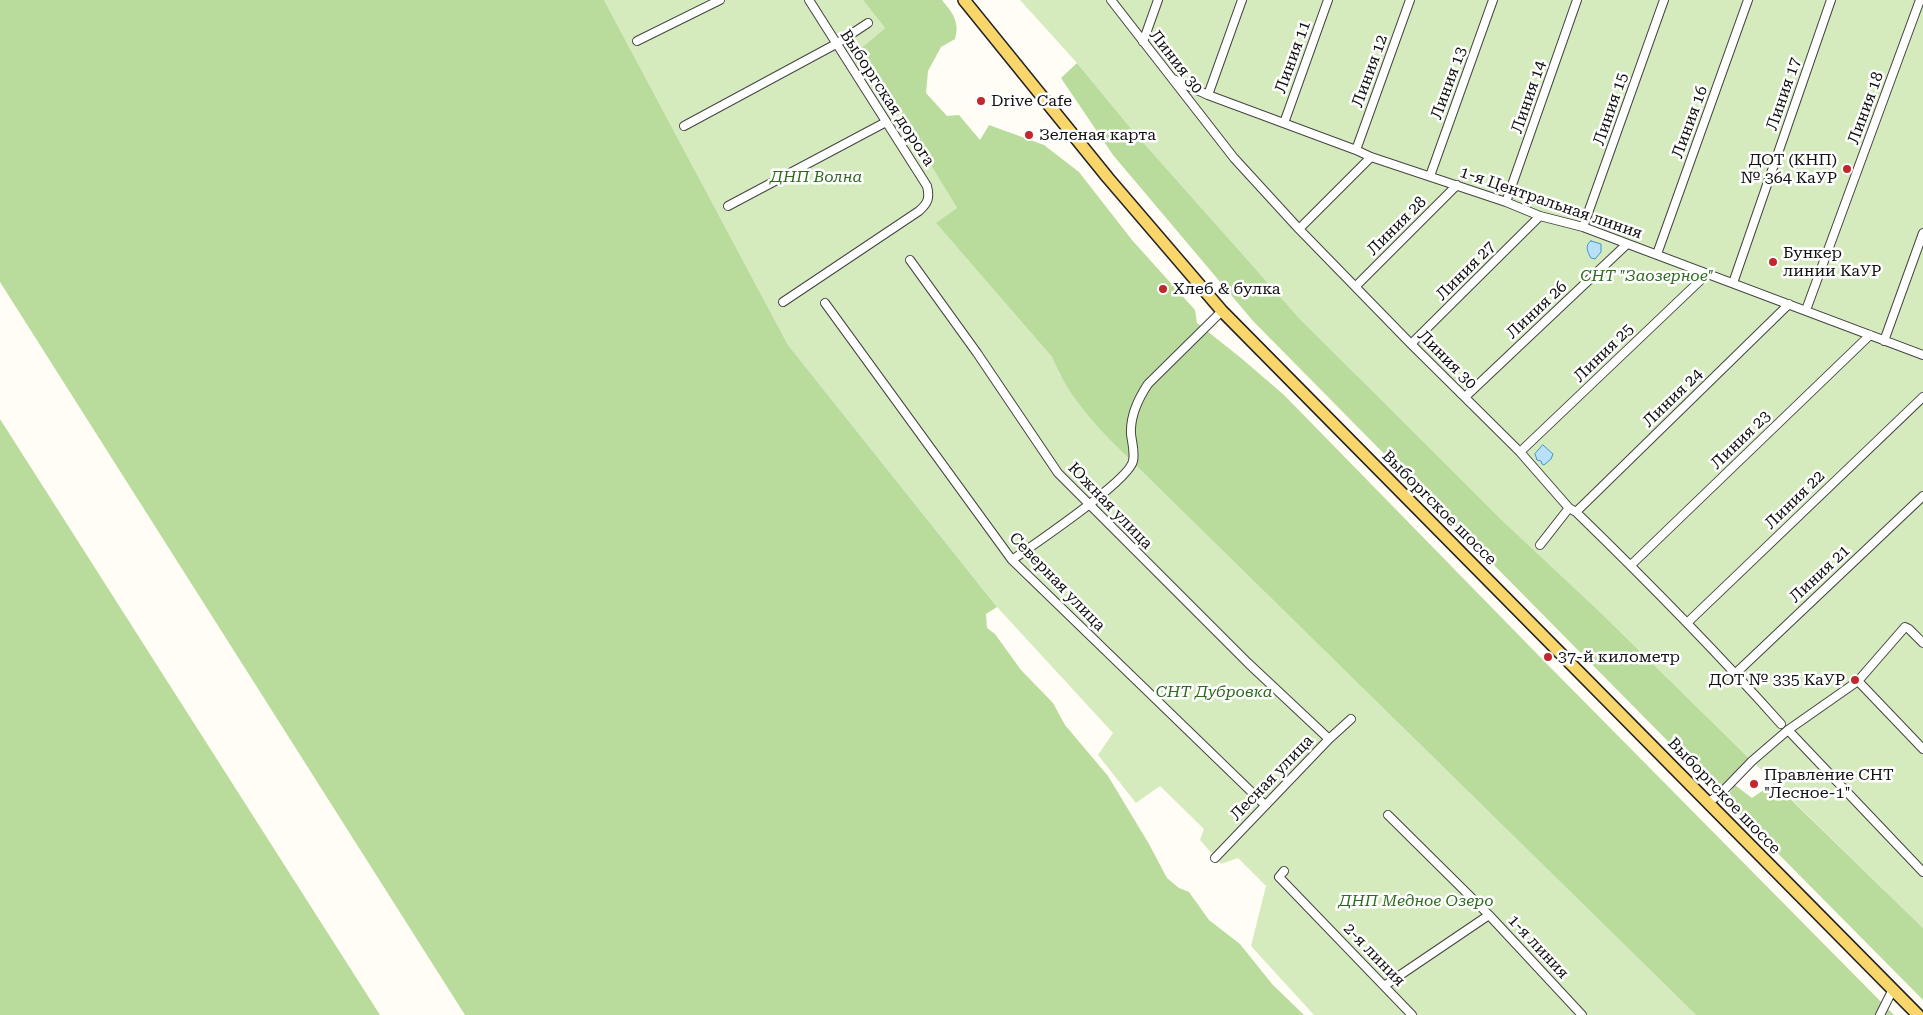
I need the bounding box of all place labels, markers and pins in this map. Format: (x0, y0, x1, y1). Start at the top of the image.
place label: Drive Cafe (991, 91, 1072, 111)
marker: Drive Cafe (975, 95, 987, 107)
place label: Зеленая карта (1039, 125, 1156, 145)
marker: Зеленая карта (1023, 129, 1035, 141)
place label: ДОТ (КНП) № 364 КаУР (1741, 150, 1837, 188)
marker: ДОТ (КНП) № 364 КаУР (1841, 163, 1853, 175)
place label: Бункер линии КаУР (1783, 243, 1881, 281)
marker: Бункер линии КаУР (1767, 256, 1779, 268)
place label: Хлеб & булка (1173, 279, 1280, 299)
marker: Хлеб & булка (1157, 283, 1169, 295)
place label: 37-й километр (1558, 647, 1680, 667)
marker: 37-й километр (1542, 651, 1554, 663)
place label: ДОТ № 335 КаУР (1709, 670, 1845, 690)
marker: ДОТ № 335 КаУР (1849, 674, 1861, 686)
place label: Правление СНТ "Лесное-1" (1764, 765, 1894, 803)
marker: Правление СНТ "Лесное-1" (1748, 778, 1760, 790)

